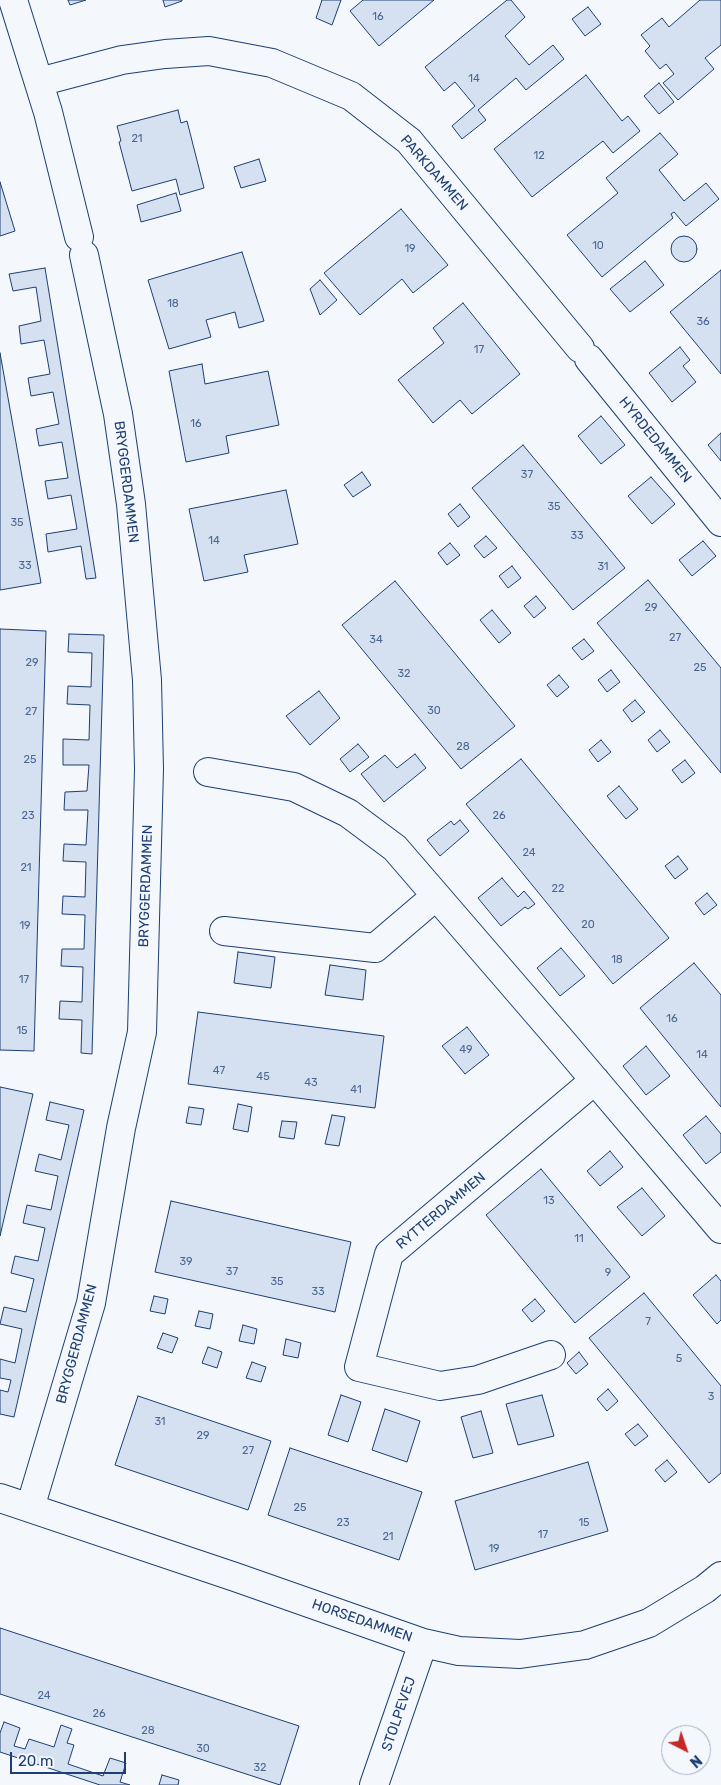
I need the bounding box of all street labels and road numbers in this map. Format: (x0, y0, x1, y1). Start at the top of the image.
street label: PARKDAMMEN (397, 132, 471, 214)
street label: HYRDEDAMMEN (615, 394, 695, 486)
street label: BRYGGERDAMMEN (110, 420, 142, 544)
street label: BRYGGERDAMMEN (135, 824, 157, 948)
street label: RYTTERDAMMEN (393, 1169, 489, 1253)
street label: BRYGGERDAMMEN (53, 1282, 101, 1406)
street label: HORSEDAMMEN (310, 1596, 414, 1646)
street label: STOLPEVEJ (378, 1675, 420, 1753)

